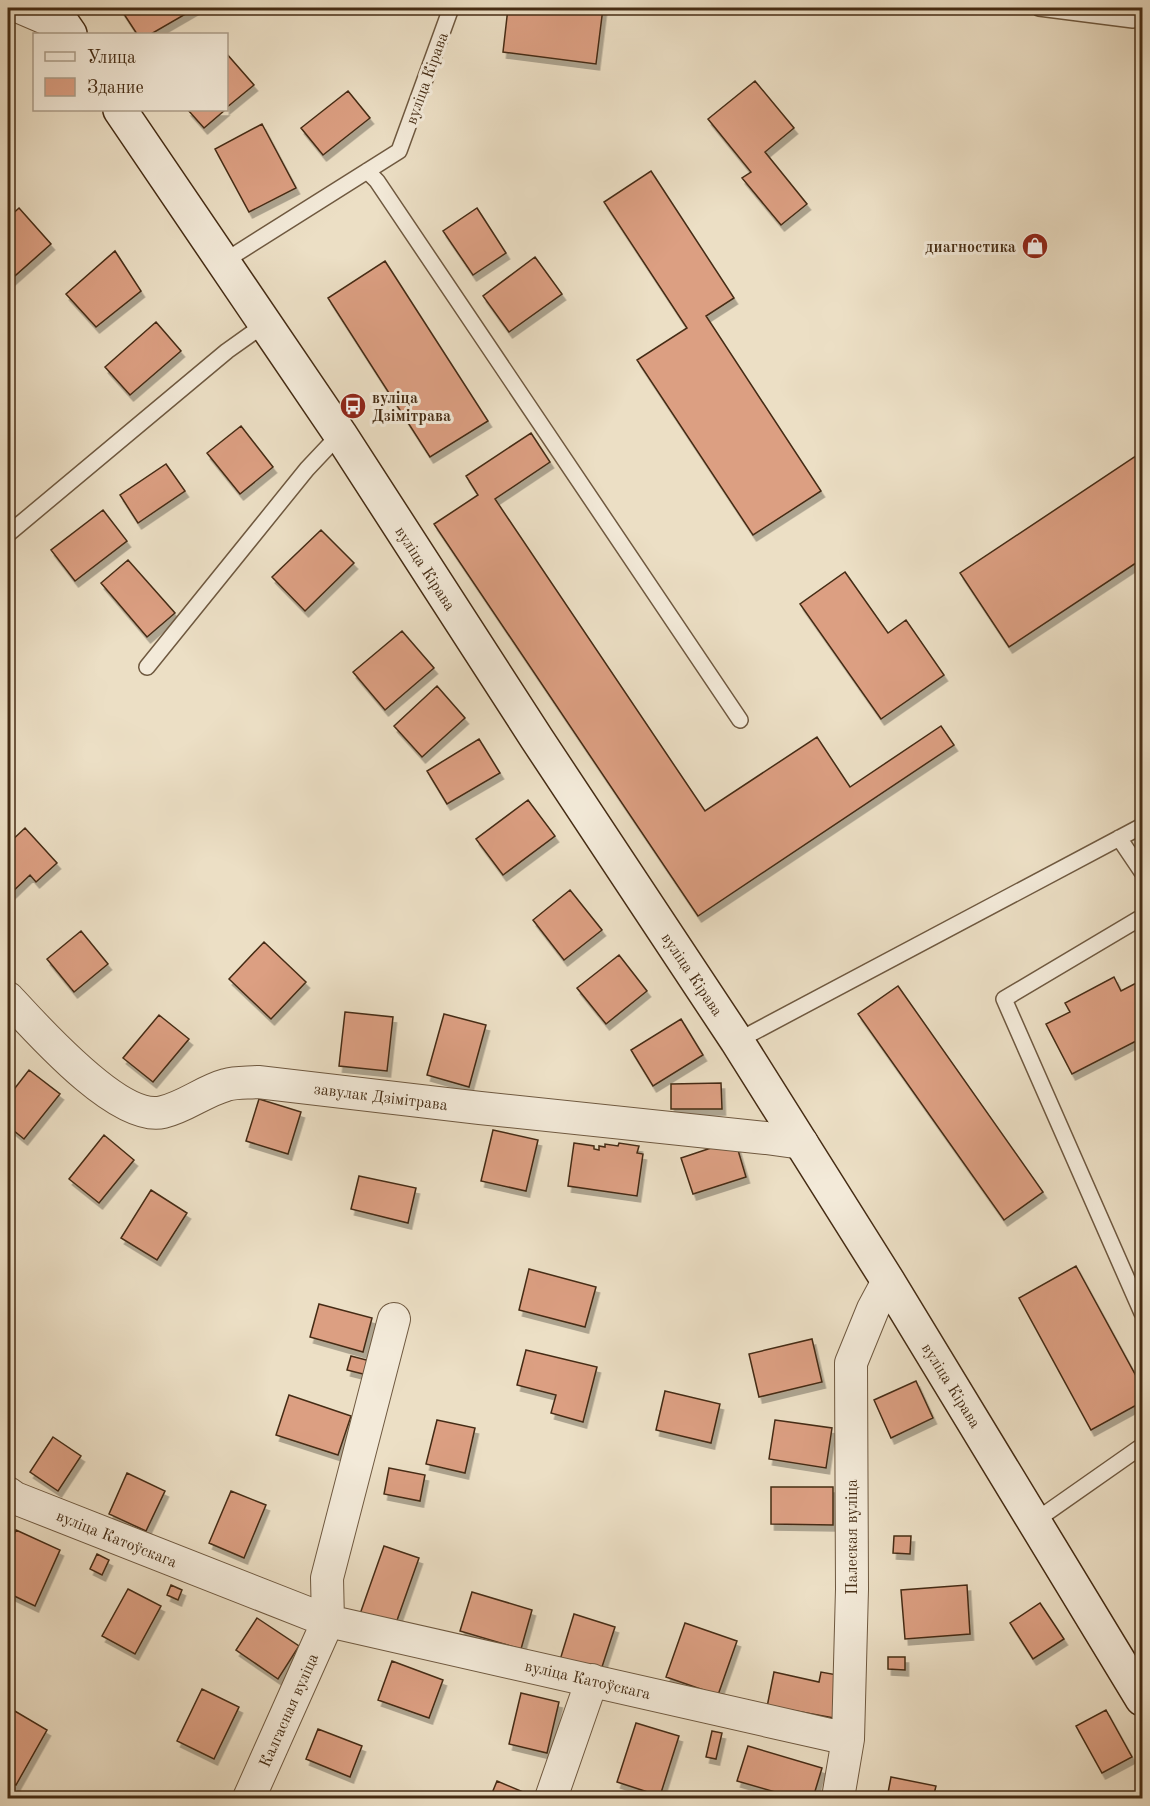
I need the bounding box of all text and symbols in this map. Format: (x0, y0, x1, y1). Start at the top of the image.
street label: вуліца Кірава (404, 30, 452, 127)
legend (33, 33, 228, 111)
text: Улица (87, 49, 136, 67)
text: Здание (87, 79, 144, 97)
shop icon: диагностика (1020, 231, 1050, 261)
place label: диагностика (925, 240, 1016, 256)
bus stop icon: вуліца Дзімітрава (338, 391, 368, 421)
place label: вуліца Дзімітрава (372, 391, 451, 425)
street label: вуліца Кірава (391, 524, 457, 614)
street label: вуліца Кірава (658, 931, 725, 1020)
street label: завулак Дзімітрава (313, 1082, 449, 1114)
street label: вуліца Кірава (918, 1341, 983, 1431)
street label: Палеская вуліца (845, 1479, 861, 1595)
street label: вуліца Катоўскага (54, 1508, 179, 1571)
street label: Калгасная вуліца (258, 1651, 322, 1770)
street label: вуліца Катоўскага (523, 1659, 652, 1703)

